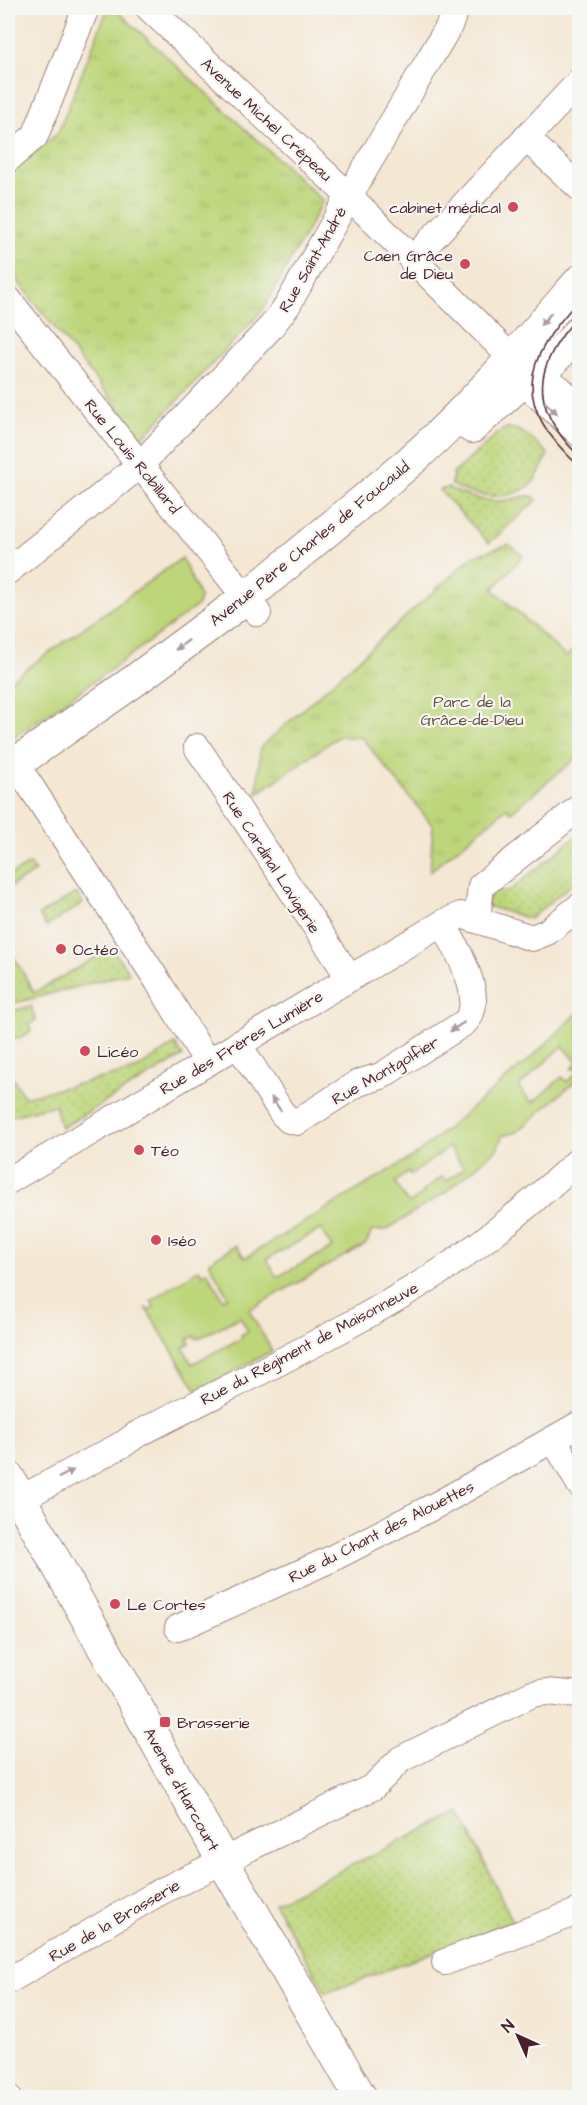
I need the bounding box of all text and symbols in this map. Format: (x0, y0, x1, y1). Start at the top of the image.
street label: Avenue Michel Crépeau (196, 53, 337, 187)
place label: cabinet médical (389, 197, 501, 219)
marker: cabinet médical (506, 200, 520, 214)
street label: Rue Saint-André (274, 202, 352, 316)
place label: Caen Grâce de Dieu (364, 245, 453, 285)
marker: Caen Grâce de Dieu (458, 257, 472, 271)
one-way arrow (539, 312, 553, 327)
street label: Rue Louis Robillard (79, 395, 185, 519)
one-way arrow (544, 400, 558, 414)
street label: Avenue Père Charles de Foucauld (205, 456, 414, 631)
one-way arrow (175, 639, 191, 651)
park label: Parc de la Grâce-de-Dieu (420, 691, 524, 731)
street label: Rue Cardinal Lavigerie (216, 787, 326, 939)
place label: Octéo (73, 939, 118, 961)
marker: Octéo (54, 942, 68, 956)
street label: Rue des Frères Lumière (156, 985, 327, 1100)
one-way arrow (449, 1021, 465, 1032)
street label: Rue Montgolfier (328, 1031, 444, 1111)
place label: Licéo (97, 1041, 138, 1063)
marker: Licéo (78, 1044, 92, 1058)
one-way arrow (270, 1097, 282, 1113)
place label: Téo (151, 1140, 179, 1162)
marker: Téo (132, 1143, 146, 1157)
place label: Iséo (168, 1230, 196, 1252)
marker: Iséo (149, 1233, 163, 1247)
street label: Rue du Régiment de Maisonneuve (197, 1277, 423, 1412)
one-way arrow (58, 1470, 75, 1479)
street label: Rue du Chant des Alouettes (285, 1476, 478, 1588)
place label: Le Cortes (127, 1594, 205, 1616)
marker: Le Cortes (108, 1597, 122, 1611)
place label: Brasserie (177, 1712, 250, 1734)
marker: Brasserie (158, 1715, 172, 1729)
street label: Avenue d'Harcourt (138, 1724, 225, 1856)
street label: Rue de la Brasserie (45, 1874, 184, 1967)
north arrow (488, 2006, 548, 2066)
text: N (497, 2015, 519, 2037)

